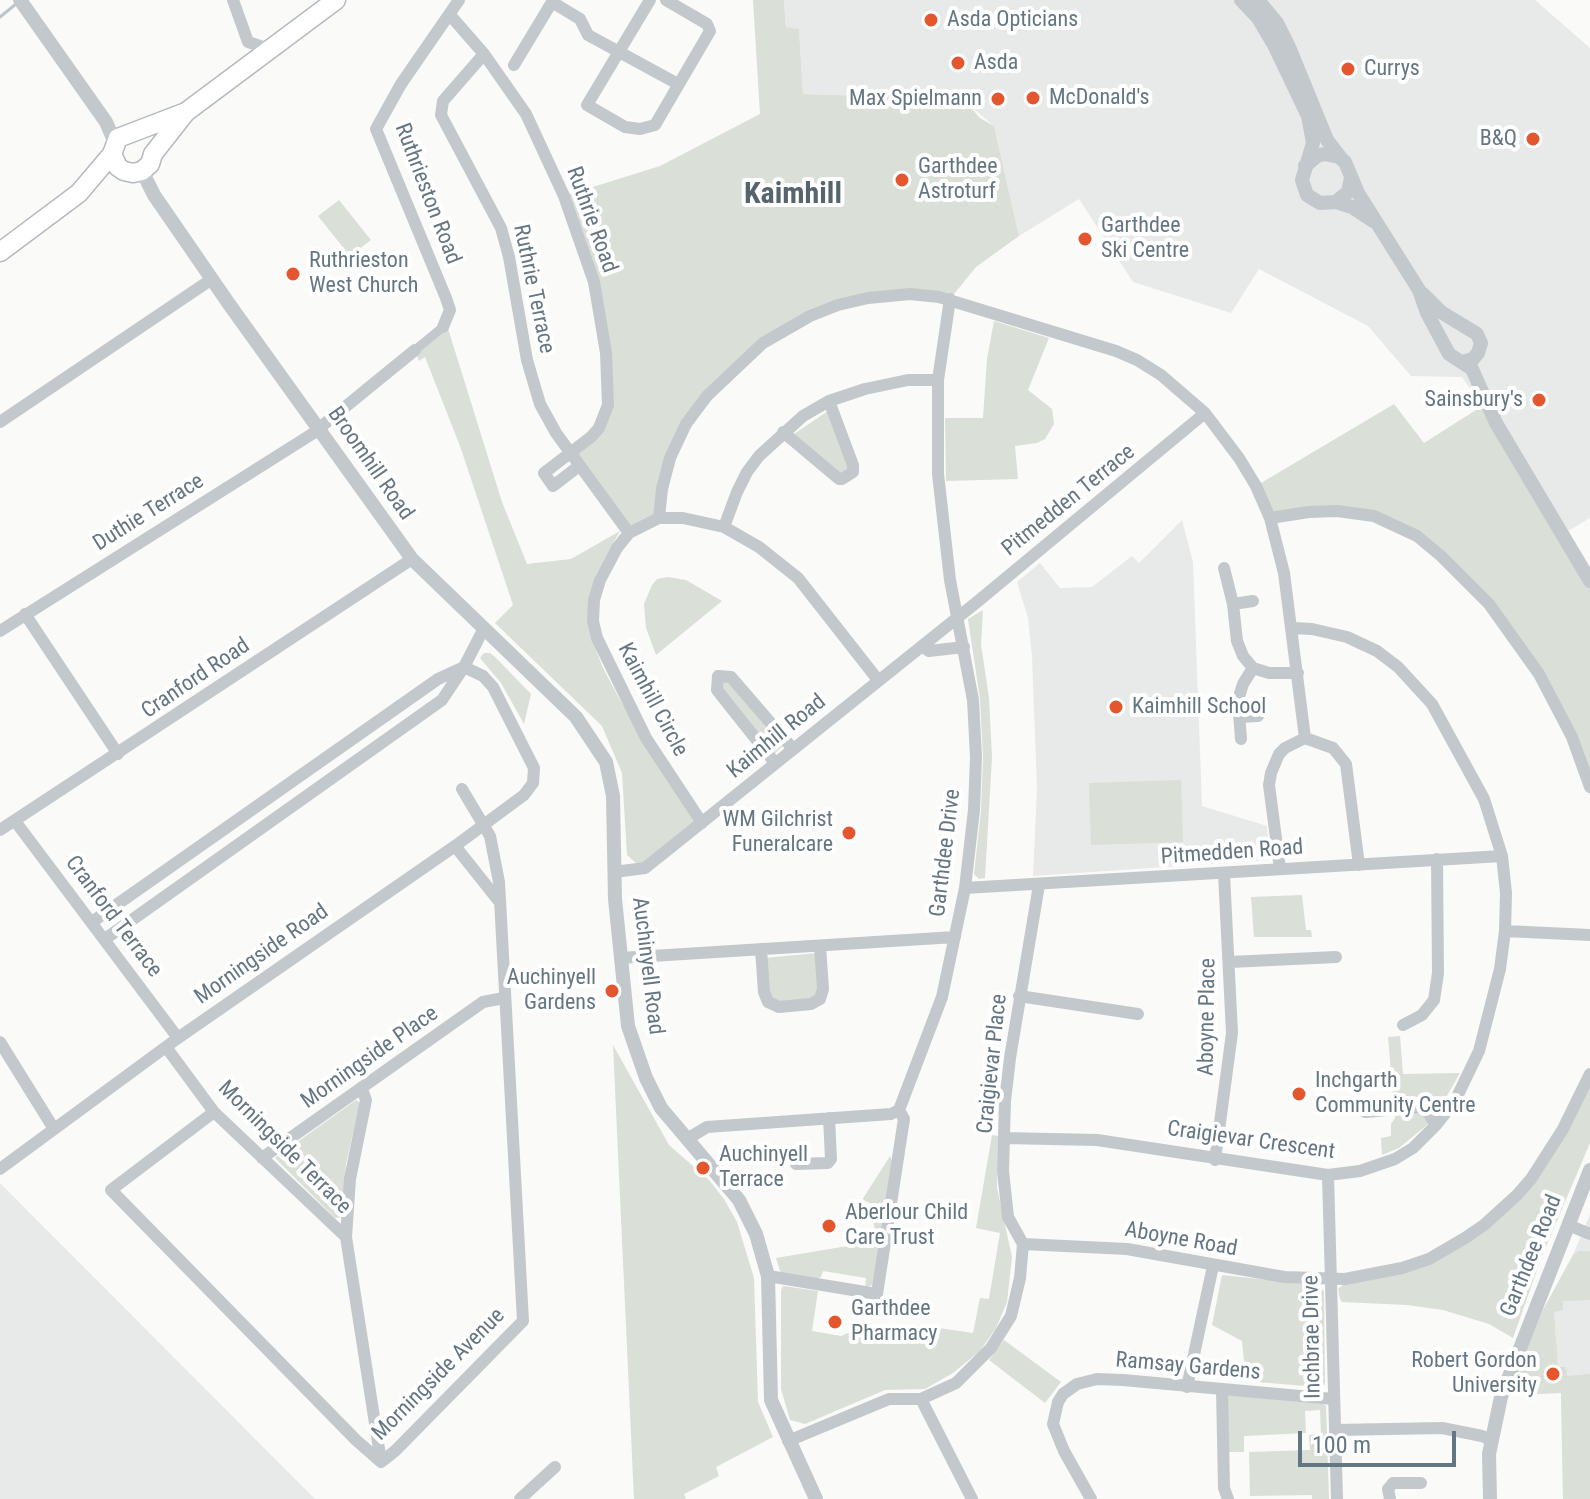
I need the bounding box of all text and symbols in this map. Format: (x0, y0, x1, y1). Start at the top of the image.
place label: Asda Opticians (947, 7, 1078, 33)
marker: Asda Opticians (922, 11, 940, 29)
place label: Asda (974, 50, 1018, 76)
marker: Asda (949, 54, 967, 72)
place label: Currys (1364, 56, 1420, 82)
marker: Currys (1339, 60, 1357, 78)
place label: McDonald's (1049, 85, 1150, 111)
place label: Max Spielmann (849, 86, 982, 112)
marker: McDonald's (1024, 89, 1042, 107)
marker: Max Spielmann (989, 90, 1007, 108)
street label: Ruthrieston Road (388, 120, 466, 268)
place label: B&Q (1480, 126, 1517, 152)
marker: B&Q (1524, 130, 1542, 148)
place label: Garthdee Astroturf (918, 154, 997, 206)
street label: Ruthrie Road (560, 163, 622, 277)
marker: Garthdee Astroturf (893, 171, 911, 189)
district label: Kaimhill (744, 177, 842, 213)
place label: Garthdee Ski Centre (1101, 213, 1189, 264)
street label: Ruthrie Terrace (506, 222, 560, 356)
marker: Garthdee Ski Centre (1076, 230, 1094, 248)
place label: Ruthrieston West Church (309, 248, 418, 300)
marker: Ruthrieston West Church (284, 265, 302, 283)
place label: Sainsbury's (1425, 387, 1523, 413)
marker: Sainsbury's (1530, 391, 1548, 409)
street label: Broomhill Road (321, 402, 419, 526)
street label: Pitmedden Terrace (997, 439, 1141, 563)
street label: Duthie Terrace (89, 469, 209, 557)
street label: Cranford Road (137, 633, 255, 725)
street label: Kaimhill Circle (611, 639, 693, 761)
street label: Kaimhill Road (722, 689, 832, 785)
place label: Kaimhill School (1132, 694, 1266, 720)
marker: Kaimhill School (1107, 698, 1125, 716)
street label: Garthdee Drive (925, 788, 967, 918)
place label: WM Gilchrist Funeralcare (722, 807, 833, 858)
marker: WM Gilchrist Funeralcare (840, 824, 858, 842)
street label: Pitmedden Road (1160, 835, 1304, 871)
street label: Cranford Terrace (59, 851, 167, 983)
street label: Auchinyell Road (625, 896, 669, 1036)
street label: Morningside Road (190, 899, 334, 1011)
street label: Aboyne Place (1194, 958, 1222, 1076)
place label: Auchinyell Gardens (507, 965, 596, 1016)
marker: Auchinyell Gardens (603, 982, 621, 1000)
street label: Craigievar Place (973, 993, 1013, 1135)
street label: Morningside Place (296, 1001, 444, 1115)
place label: Inchgarth Community Centre (1315, 1068, 1475, 1120)
street label: Morningside Terrace (212, 1076, 356, 1220)
marker: Inchgarth Community Centre (1290, 1085, 1308, 1103)
street label: Craigievar Crescent (1166, 1116, 1336, 1166)
place label: Auchinyell Terrace (719, 1142, 808, 1194)
marker: Auchinyell Terrace (694, 1159, 712, 1177)
street label: Garthdee Road (1496, 1191, 1568, 1321)
place label: Aberlour Child Care Trust (845, 1200, 968, 1252)
marker: Aberlour Child Care Trust (820, 1217, 838, 1235)
street label: Aboyne Road (1123, 1217, 1239, 1263)
street label: Inchbrae Drive (1299, 1275, 1327, 1399)
place label: Garthdee Pharmacy (851, 1296, 937, 1348)
street label: Morningside Avenue (367, 1303, 511, 1447)
marker: Garthdee Pharmacy (826, 1313, 844, 1331)
street label: Ramsay Gardens (1114, 1348, 1262, 1386)
place label: Robert Gordon University (1411, 1348, 1537, 1400)
marker: Robert Gordon University (1544, 1365, 1562, 1383)
scale bar (1302, 1415, 1460, 1465)
text: 100 m (1312, 1431, 1371, 1459)

